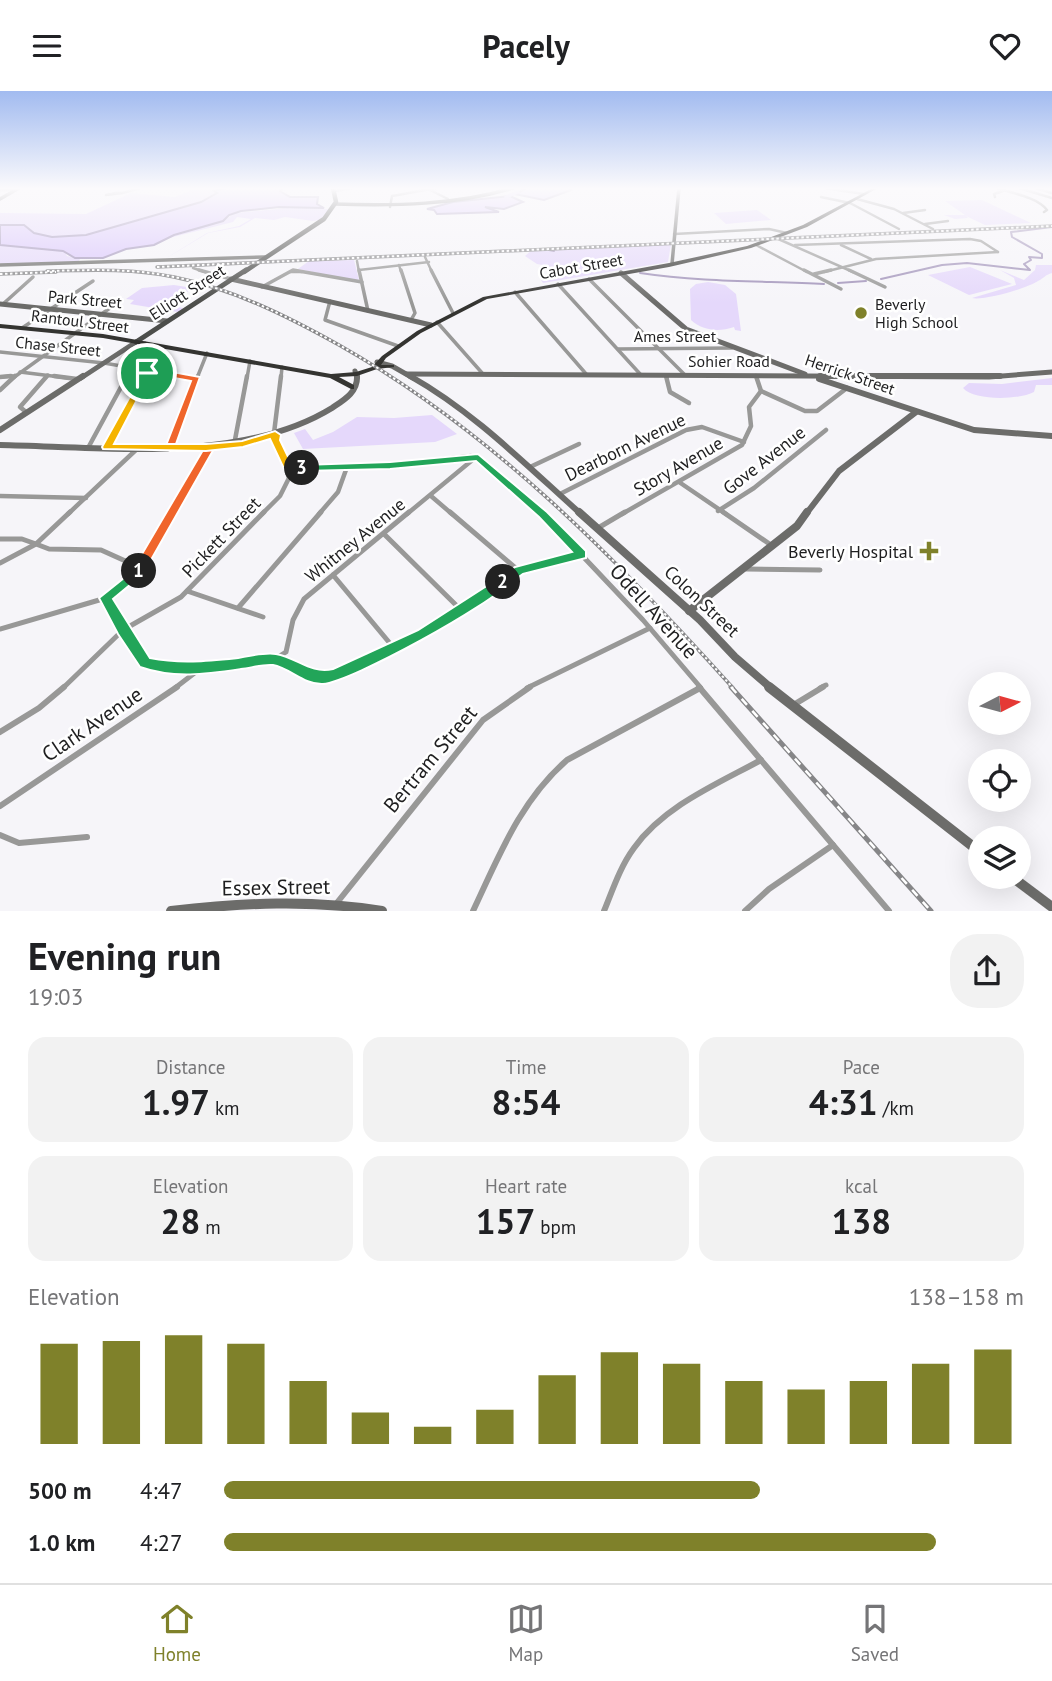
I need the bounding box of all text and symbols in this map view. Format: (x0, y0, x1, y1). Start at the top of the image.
text: Pacely (482, 25, 570, 67)
icon: menu (28, 27, 66, 65)
icon: heart (986, 27, 1024, 65)
street label: Cabot Street (538, 249, 625, 283)
street label: Elliott Street (145, 260, 229, 324)
street label: Park Street (47, 286, 123, 312)
place label: Beverly High School (875, 294, 958, 332)
street label: Rantoul Street (30, 305, 131, 337)
marker: Beverly High School (853, 305, 869, 321)
street label: Ames Street (634, 326, 717, 346)
street label: Chase Street (14, 332, 102, 360)
pin (117, 343, 177, 403)
street label: Herrick Street (802, 349, 898, 399)
street label: Sohier Road (688, 351, 770, 371)
icon: arrive (128, 354, 166, 392)
street label: Dearborn Avenue (561, 408, 689, 486)
street label: Gove Avenue (718, 421, 810, 499)
street label: Story Avenue (629, 431, 727, 501)
pin: 3 (284, 451, 320, 485)
text: 3 (296, 455, 307, 479)
street label: Pickett Street (177, 492, 265, 582)
street label: Whitney Avenue (300, 493, 410, 587)
place label: Beverly Hospital (788, 540, 914, 563)
marker: Beverly Hospital (919, 541, 939, 561)
pin: 1 (122, 553, 156, 589)
text: 1 (133, 558, 144, 582)
street label: Odell Avenue (604, 558, 704, 664)
street label: Colon Street (659, 560, 745, 642)
pin: 2 (486, 565, 520, 599)
text: 2 (497, 569, 508, 593)
north arrow (968, 672, 1031, 735)
map controls (968, 672, 1031, 889)
street label: Clark Avenue (37, 680, 147, 768)
street label: Bertram Street (377, 700, 483, 818)
button: locate (968, 749, 1031, 812)
button: layers (968, 826, 1031, 889)
street label: Essex Street (221, 873, 331, 901)
text: Evening run (28, 931, 221, 980)
button: share (950, 934, 1024, 1008)
text: 19:03 (28, 982, 83, 1011)
text: Distance (156, 1055, 225, 1079)
text: Time (506, 1055, 546, 1079)
text: Pace (843, 1055, 880, 1079)
text: 1.97 (142, 1079, 210, 1125)
text: 8:54 (492, 1079, 560, 1125)
text: 4:31 (809, 1079, 878, 1125)
text: km (210, 1096, 240, 1120)
text: /km (878, 1096, 914, 1120)
text: Elevation (153, 1174, 229, 1198)
text: Heart rate (485, 1174, 567, 1198)
text: kcal (845, 1174, 878, 1198)
text: 28 (161, 1198, 200, 1244)
text: 157 (476, 1198, 535, 1244)
text: 138 (832, 1198, 891, 1244)
text: m (200, 1215, 221, 1239)
text: bpm (535, 1215, 576, 1239)
text: Elevation (28, 1282, 120, 1311)
text: 138–158 m (909, 1282, 1024, 1311)
text: 500 m (28, 1476, 91, 1505)
text: 4:47 (140, 1476, 183, 1505)
text: 1.0 km (28, 1528, 95, 1557)
text: 4:27 (140, 1528, 183, 1557)
tab: Home (153, 1600, 201, 1666)
tab: Map (507, 1600, 545, 1666)
tab: Saved (851, 1600, 899, 1666)

